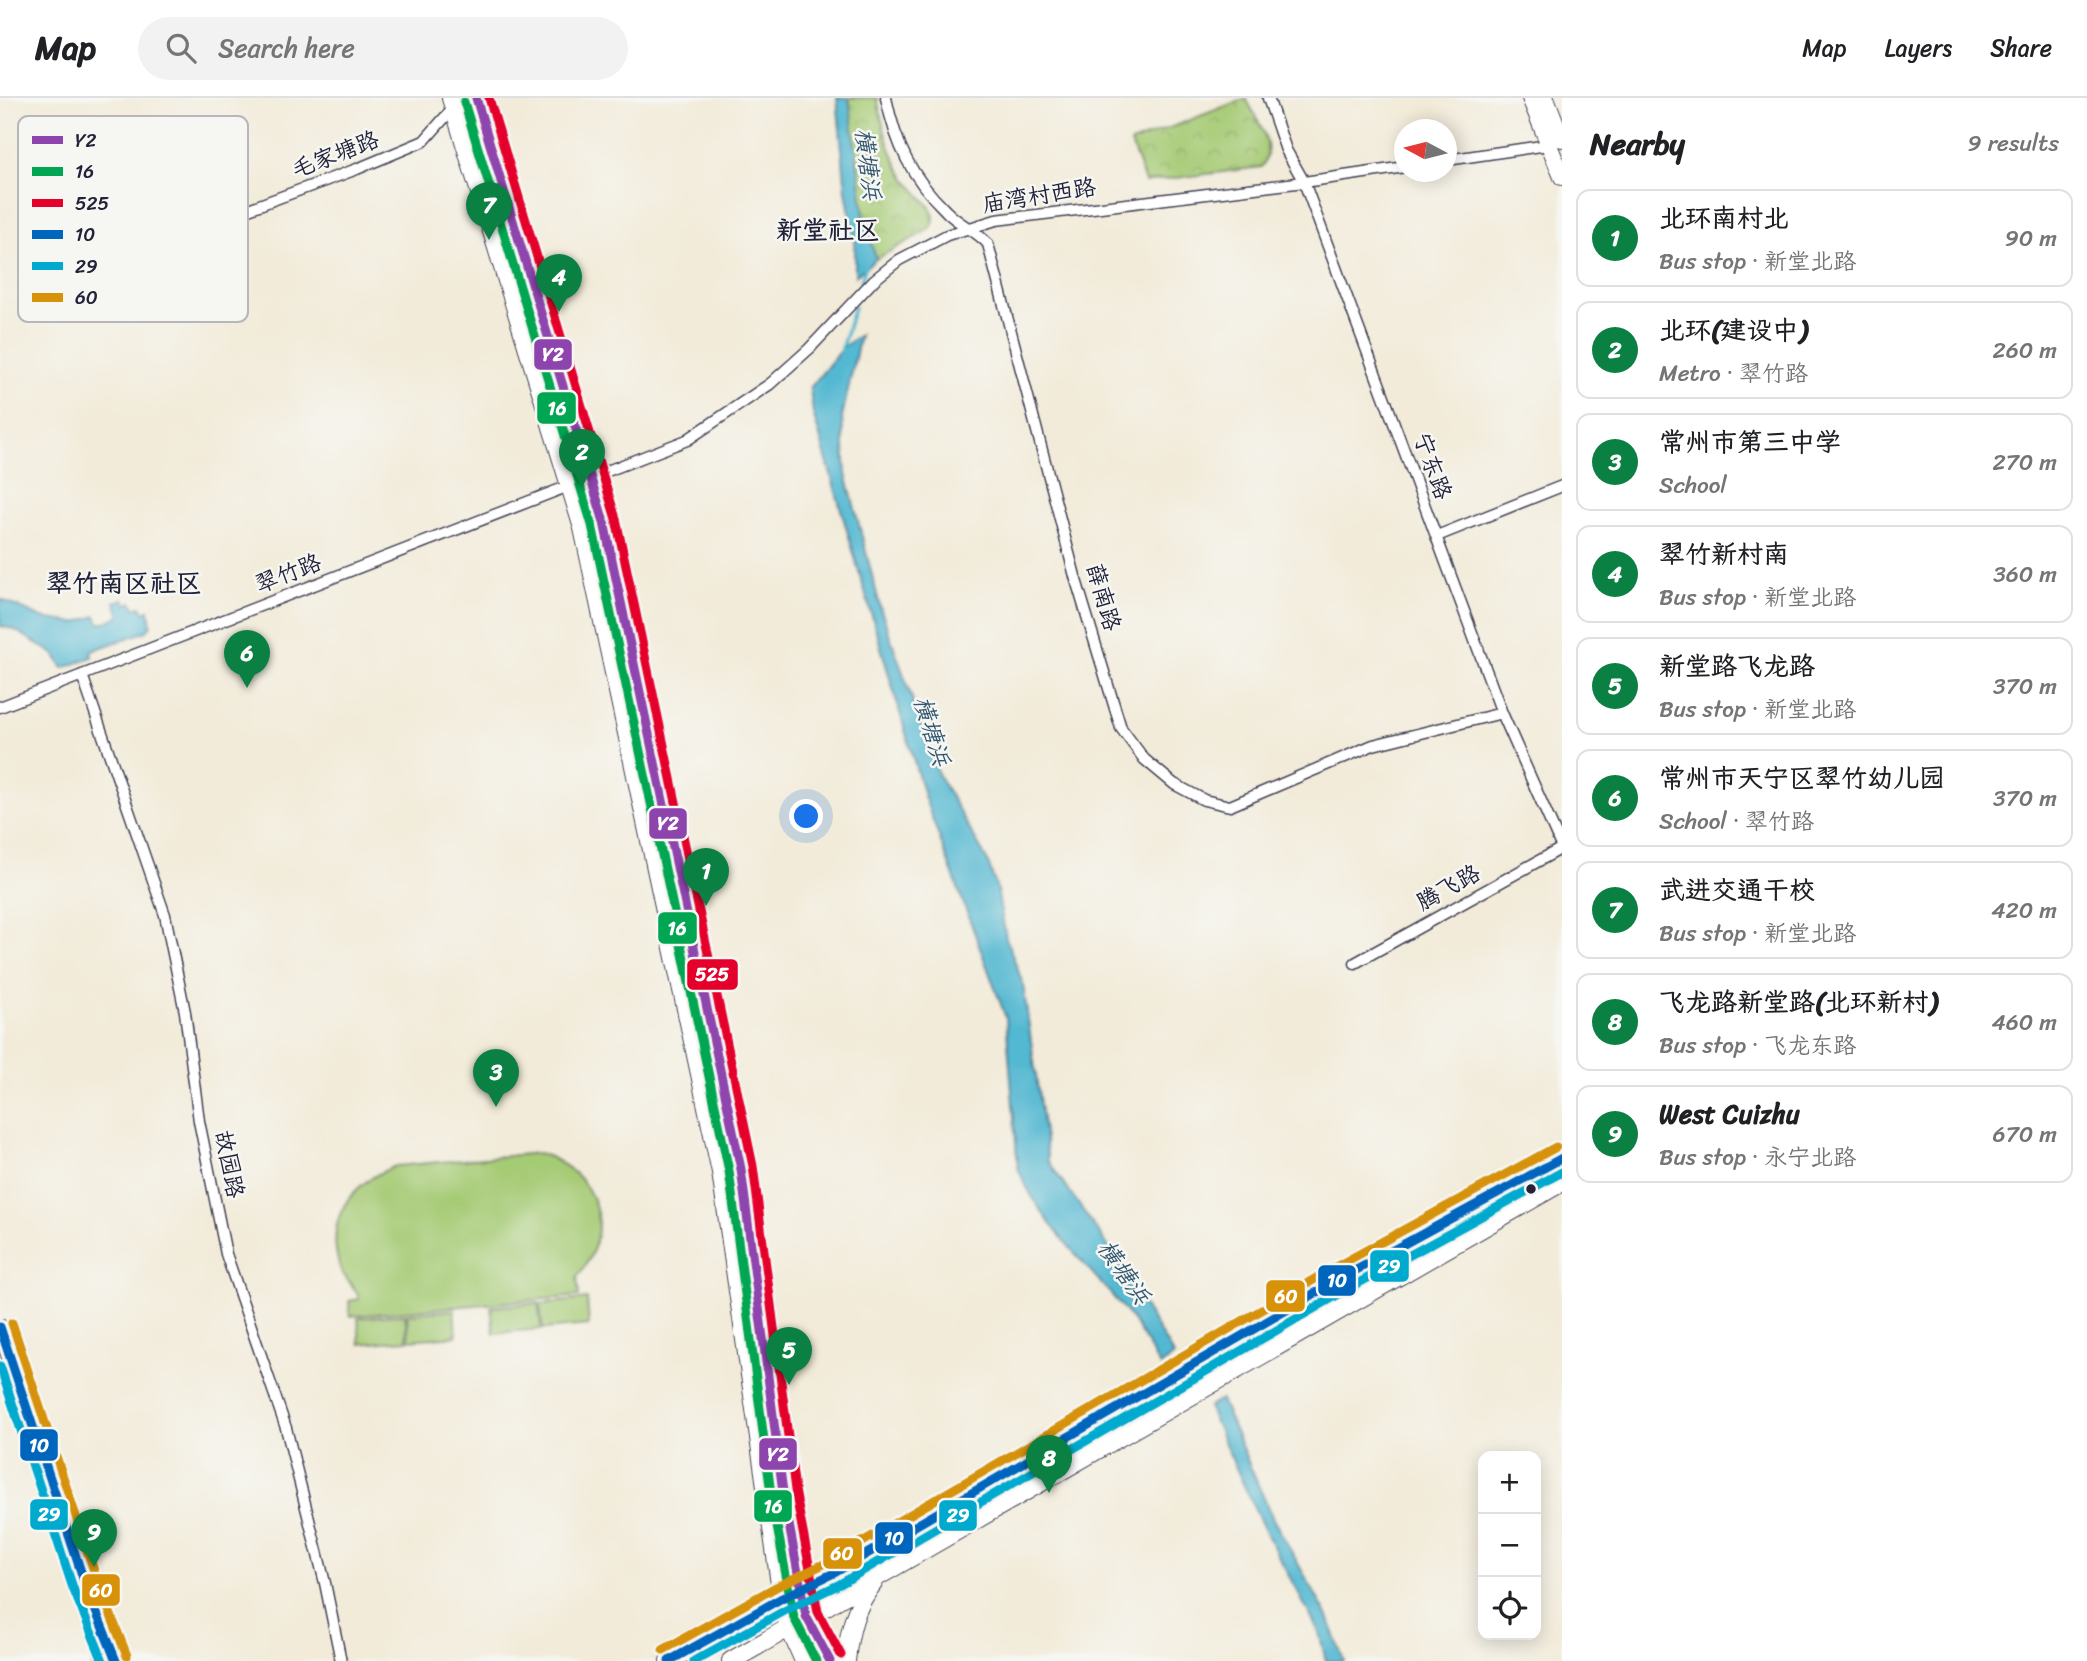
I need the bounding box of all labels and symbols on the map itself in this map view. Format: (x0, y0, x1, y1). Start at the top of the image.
legend (18, 116, 248, 322)
street label: 毛家塘路 (285, 119, 385, 190)
north arrow (1394, 119, 1457, 182)
text: Y2 (75, 124, 97, 157)
water label: 横塘浜 (843, 126, 893, 203)
text: 16 (75, 155, 94, 188)
street label: 庙湾村西路 (979, 166, 1099, 225)
pin: 7 (466, 182, 512, 240)
text: 525 (75, 187, 110, 220)
district label: 新堂社区 (776, 207, 880, 253)
text: 10 (75, 218, 95, 251)
text: 29 (75, 250, 98, 283)
pin: 4 (536, 254, 582, 312)
text: 60 (75, 281, 98, 314)
line badge: Y2 (533, 338, 573, 371)
text: Y2 (542, 338, 564, 371)
line badge: 16 (536, 391, 577, 425)
text: 16 (548, 392, 567, 425)
street label: 宁东路 (1401, 427, 1464, 506)
pin: 2 (559, 429, 605, 487)
street label: 翠竹路 (249, 542, 328, 605)
street label: 薛南路 (1074, 558, 1133, 636)
district label: 翠竹南区社区 (46, 560, 202, 606)
pin: 6 (224, 630, 270, 688)
water label: 横塘浜 (901, 690, 963, 773)
your location (789, 799, 823, 833)
line badge: Y2 (648, 807, 688, 840)
text: Y2 (657, 807, 679, 840)
pin: 1 (683, 848, 729, 906)
street label: 腾飞路 (1408, 853, 1488, 922)
line badge: 16 (657, 911, 698, 945)
text: 16 (668, 912, 687, 945)
line badge: 525 (686, 958, 739, 991)
text: 525 (695, 958, 729, 991)
pin: 3 (473, 1049, 519, 1107)
street label: 故园路 (203, 1126, 256, 1202)
unlabelled marker (1524, 1182, 1538, 1196)
water label: 横塘浜 (1086, 1230, 1162, 1314)
line badge: 29 (1369, 1249, 1410, 1283)
text: 29 (1377, 1250, 1401, 1283)
line badge: 10 (1317, 1264, 1357, 1297)
text: 10 (1327, 1264, 1347, 1297)
line badge: 60 (1265, 1279, 1306, 1313)
text: 60 (1274, 1280, 1297, 1313)
pin: 5 (766, 1327, 812, 1385)
line badge: 10 (19, 1428, 59, 1462)
text: 10 (29, 1429, 49, 1462)
pin: 8 (1026, 1435, 1072, 1493)
line badge: Y2 (758, 1437, 798, 1471)
text: Y2 (767, 1438, 789, 1471)
line badge: 16 (753, 1489, 793, 1523)
text: 16 (764, 1490, 783, 1523)
line badge: 29 (29, 1498, 69, 1531)
text: 29 (37, 1498, 61, 1531)
line badge: 29 (938, 1499, 978, 1532)
text: 29 (946, 1499, 970, 1532)
pin: 9 (71, 1509, 117, 1567)
line badge: 10 (874, 1521, 914, 1555)
text: 10 (884, 1522, 904, 1555)
line badge: 60 (822, 1537, 863, 1570)
text: 60 (830, 1537, 853, 1570)
line badge: 60 (81, 1573, 121, 1607)
text: 60 (89, 1574, 112, 1607)

